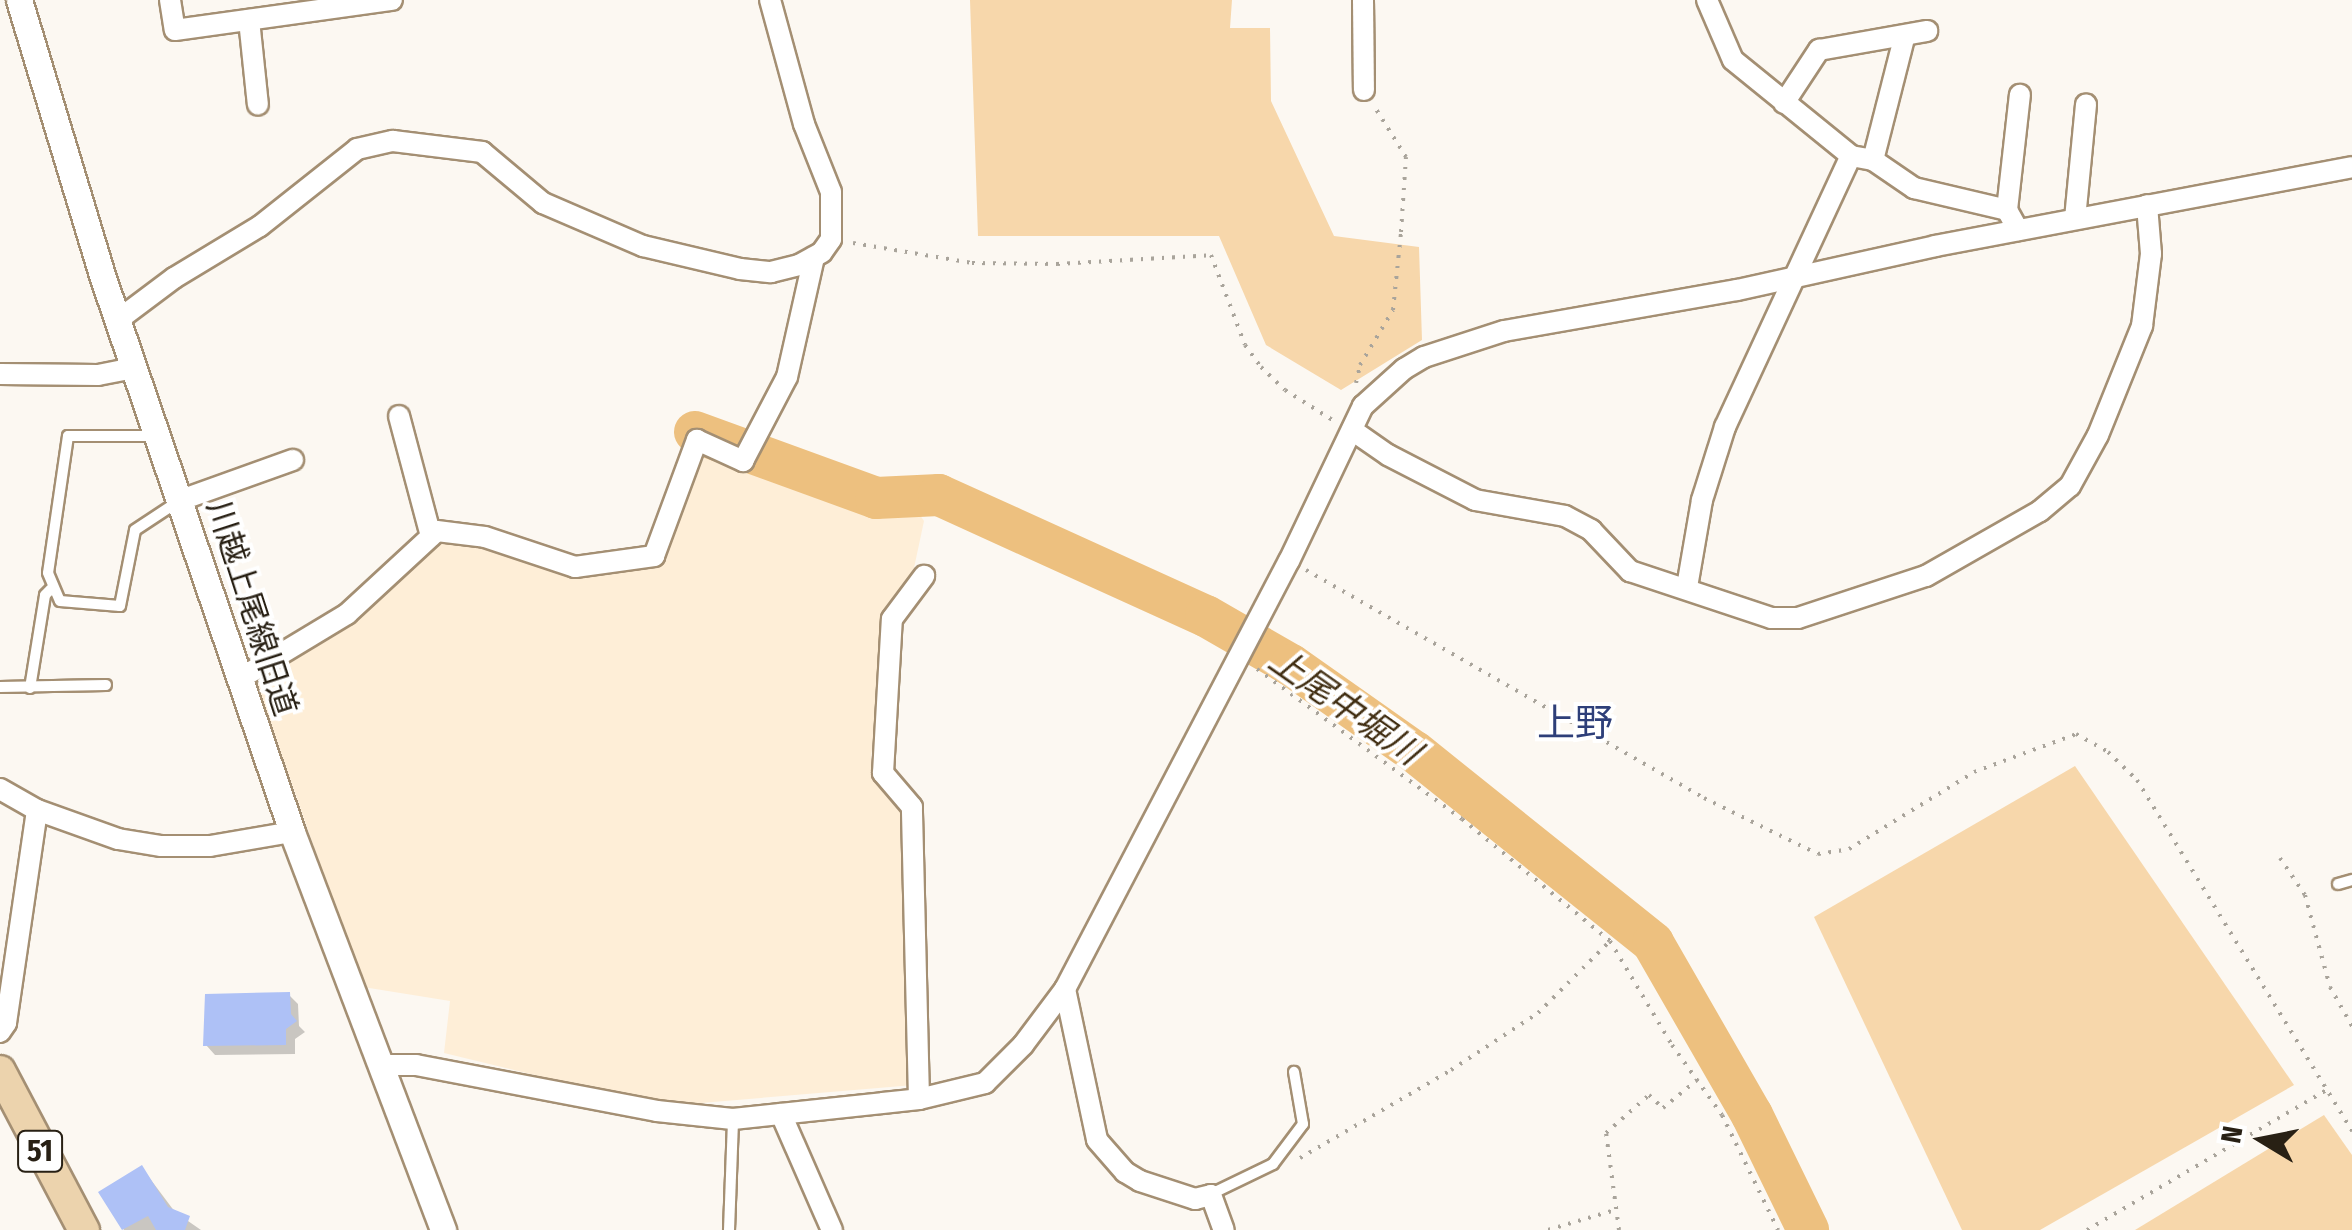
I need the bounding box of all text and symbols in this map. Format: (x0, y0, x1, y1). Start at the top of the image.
street label: 川越上尾線旧道 (199, 496, 305, 720)
water label: 上尾中堀川 (1261, 639, 1429, 773)
district label: 上野 (1537, 701, 1613, 747)
north arrow (2212, 1090, 2312, 1190)
text: N (2214, 1124, 2250, 1146)
road number: 51 (15, 1126, 65, 1176)

